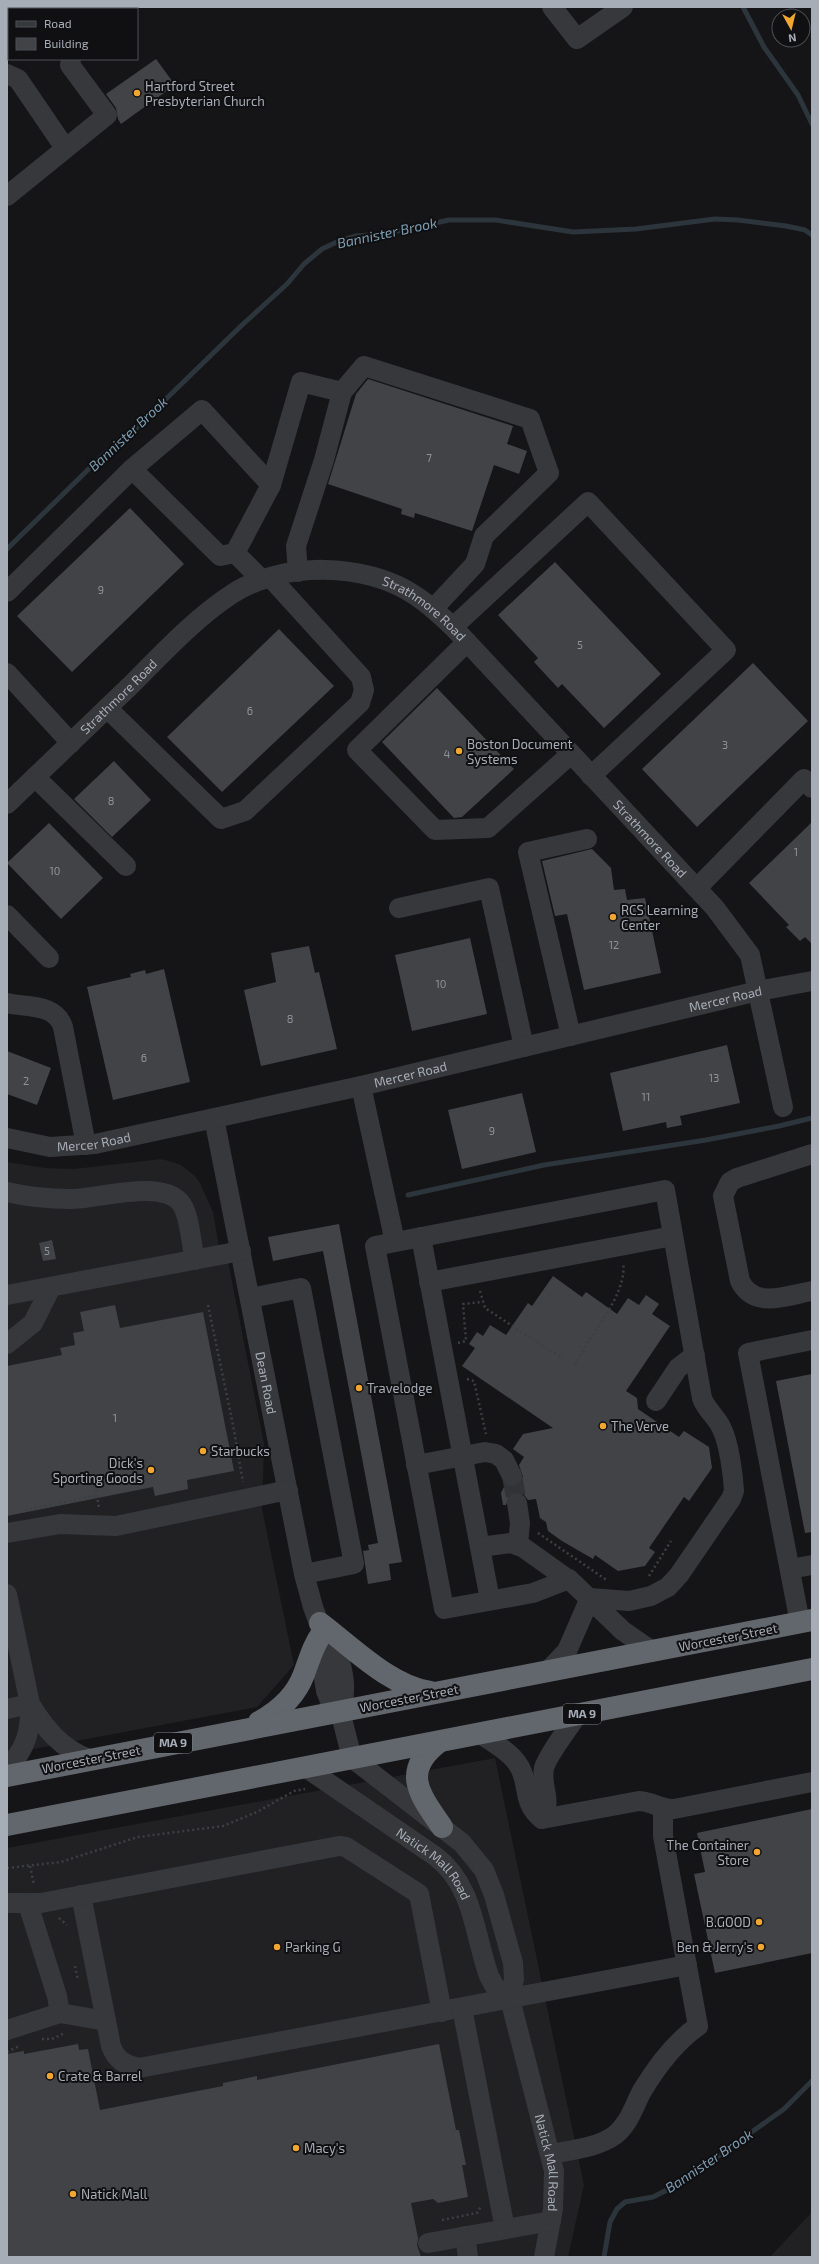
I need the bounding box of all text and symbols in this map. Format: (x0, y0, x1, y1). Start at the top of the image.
legend (8, 8, 138, 60)
north arrow (771, 8, 811, 48)
text: Road (44, 16, 72, 30)
text: N (788, 31, 797, 45)
text: Building (44, 36, 89, 50)
place label: Hartford Street Presbyterian Church (145, 78, 265, 109)
marker: Hartford Street Presbyterian Church (132, 88, 142, 98)
water label: Bannister Brook (335, 214, 438, 251)
water label: Bannister Brook (85, 393, 171, 475)
house number: 7 (426, 451, 432, 464)
street label: Strathmore Road (380, 572, 470, 644)
house number: 9 (98, 583, 104, 596)
house number: 5 (577, 638, 583, 651)
street label: Strathmore Road (77, 656, 160, 737)
house number: 6 (247, 704, 253, 717)
place label: Boston Document Systems (467, 736, 573, 767)
house number: 3 (722, 738, 728, 751)
marker: Boston Document Systems (454, 746, 464, 756)
house number: 4 (444, 747, 451, 760)
house number: 8 (108, 794, 114, 807)
street label: Strathmore Road (610, 796, 690, 881)
house number: 1 (794, 845, 798, 858)
house number: 10 (49, 864, 61, 877)
place label: RCS Learning Center (621, 902, 698, 933)
marker: RCS Learning Center (608, 912, 618, 922)
house number: 12 (609, 938, 619, 951)
house number: 10 (435, 977, 447, 990)
street label: Mercer Road (687, 982, 763, 1015)
house number: 8 (287, 1012, 293, 1025)
house number: 6 (141, 1051, 147, 1064)
street label: Mercer Road (372, 1058, 448, 1091)
house number: 13 (709, 1071, 719, 1084)
house number: 2 (23, 1074, 29, 1087)
house number: 11 (642, 1090, 650, 1103)
house number: 9 (489, 1124, 495, 1137)
street label: Mercer Road (56, 1128, 132, 1155)
house number: 5 (44, 1244, 50, 1257)
street label: Dean Road (252, 1350, 280, 1415)
place label: Travelodge (367, 1380, 432, 1396)
marker: Travelodge (354, 1383, 364, 1393)
house number: 1 (113, 1411, 117, 1424)
place label: The Verve (611, 1418, 669, 1434)
marker: The Verve (598, 1421, 608, 1431)
place label: Starbucks (211, 1443, 270, 1459)
marker: Starbucks (198, 1446, 208, 1456)
place label: Dick's Sporting Goods (53, 1455, 143, 1486)
marker: Dick's Sporting Goods (146, 1465, 156, 1475)
street label: Worcester Street (677, 1620, 779, 1654)
street label: Worcester Street (358, 1681, 460, 1715)
road number: MA 9 (563, 1704, 601, 1724)
road number: MA 9 (154, 1733, 192, 1753)
street label: Worcester Street (40, 1742, 142, 1776)
street label: Natick Mall Road (393, 1824, 474, 1902)
place label: The Container Store (667, 1837, 749, 1868)
marker: The Container Store (752, 1847, 762, 1857)
place label: B.GOOD (706, 1914, 751, 1930)
marker: B.GOOD (754, 1917, 764, 1927)
place label: Parking G (285, 1939, 341, 1955)
place label: Ben & Jerry's (677, 1939, 753, 1955)
marker: Parking G (272, 1942, 282, 1952)
marker: Ben & Jerry's (756, 1942, 766, 1952)
place label: Crate & Barrel (58, 2068, 142, 2084)
marker: Crate & Barrel (45, 2071, 55, 2081)
street label: Natick Mall Road (532, 2112, 562, 2212)
water label: Bannister Brook (662, 2125, 756, 2196)
place label: Macy's (304, 2140, 345, 2156)
marker: Macy's (291, 2143, 301, 2153)
place label: Natick Mall (81, 2186, 148, 2202)
marker: Natick Mall (68, 2189, 78, 2199)

